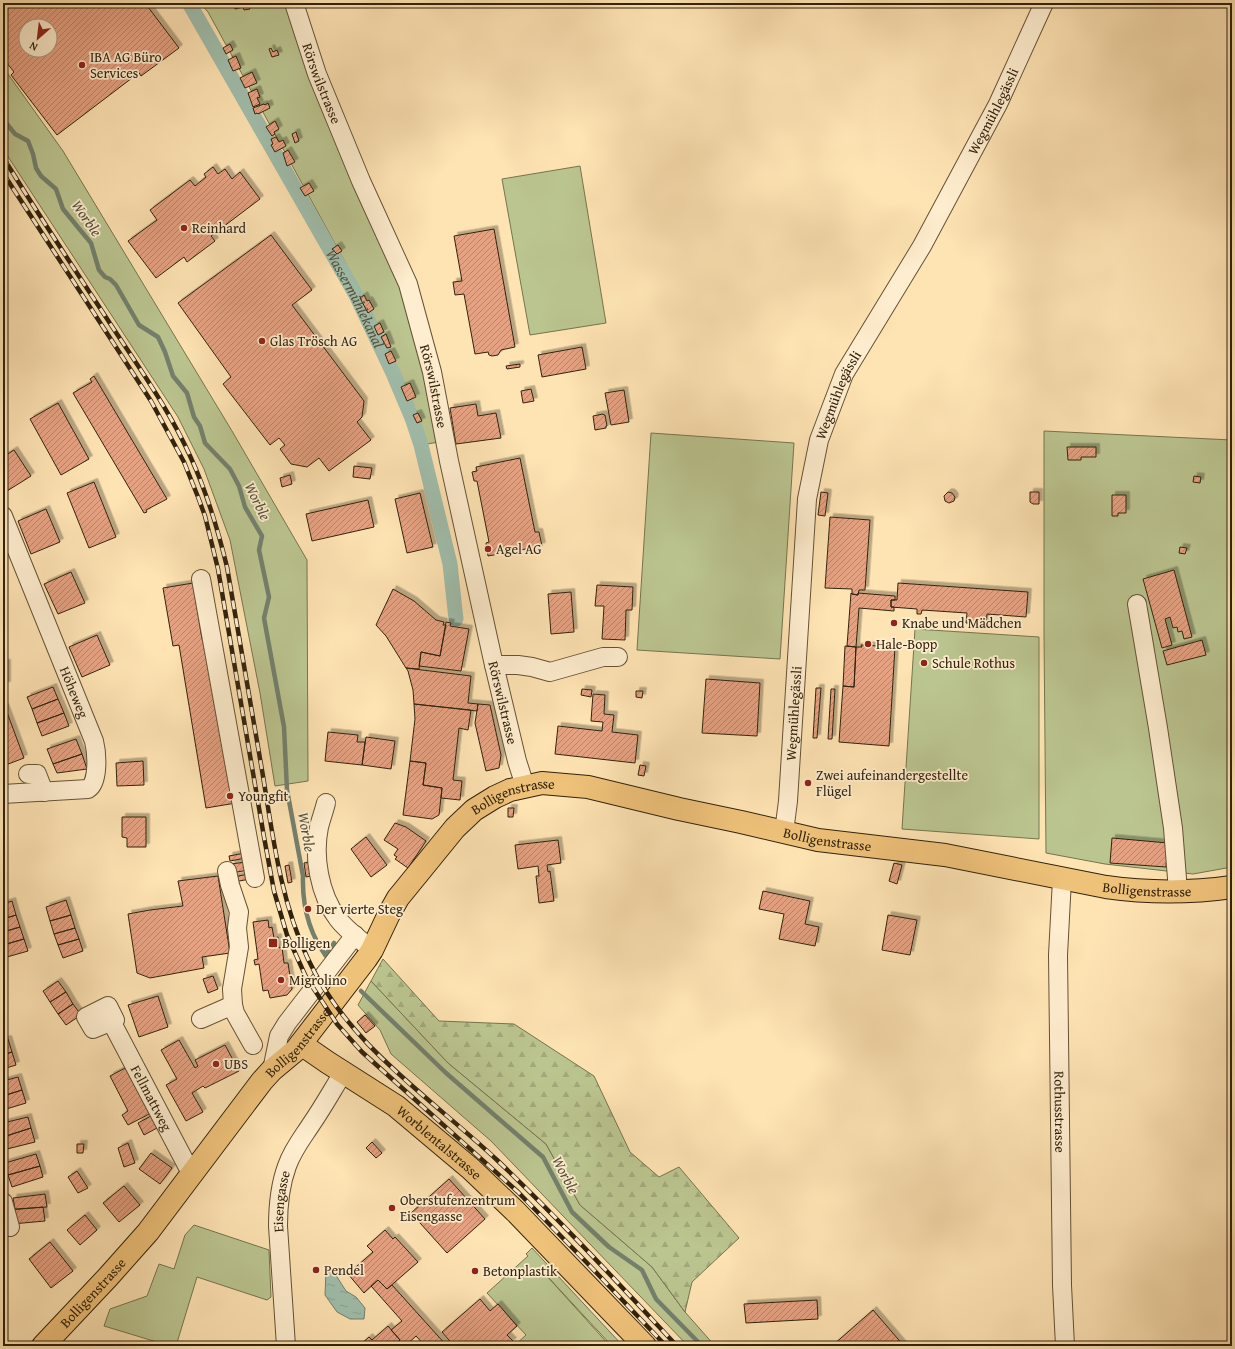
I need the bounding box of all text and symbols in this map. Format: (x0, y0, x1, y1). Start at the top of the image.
north arrow (18, 18, 58, 58)
text: N (26, 38, 40, 56)
street label: Rörswilstrasse (298, 40, 346, 127)
place label: IBA AG Büro Services (90, 47, 162, 83)
marker: IBA AG Büro Services (77, 60, 87, 70)
street label: Wegmühlegässli (963, 64, 1023, 158)
water label: Worble (67, 196, 107, 240)
place label: Reinhard (192, 218, 247, 238)
marker: Reinhard (179, 223, 189, 233)
water label: Wassermühlekanal (321, 245, 390, 351)
place label: Glas Trösch AG (270, 331, 357, 351)
marker: Glas Trösch AG (257, 336, 267, 346)
street label: Rörswilstrasse (415, 342, 453, 430)
street label: Wegmühlegässli (810, 347, 866, 442)
water label: Worble (240, 478, 276, 524)
place label: Agel AG (496, 539, 542, 559)
marker: Agel AG (483, 544, 493, 554)
place label: Knabe und Mädchen (902, 613, 1022, 633)
marker: Knabe und Mädchen (889, 618, 899, 628)
place label: Hale-Bopp (876, 634, 938, 654)
marker: Hale-Bopp (863, 639, 873, 649)
place label: Schule Rothus (932, 653, 1015, 673)
marker: Schule Rothus (919, 658, 929, 668)
street label: Rörswilstrasse (483, 659, 523, 747)
street label: Höheweg (55, 663, 94, 721)
street label: Wegmühlegässli (781, 665, 806, 761)
place label: Zwei aufeinandergestellte Flügel (816, 765, 968, 801)
street label: Bolligenstrasse (467, 773, 556, 820)
marker: Zwei aufeinandergestellte Flügel (803, 778, 813, 788)
place label: Youngfit (238, 786, 289, 806)
marker: Youngfit (225, 791, 235, 801)
water label: Worble (293, 810, 321, 854)
street label: Bolligenstrasse (781, 822, 873, 856)
street label: Bolligenstrasse (1101, 877, 1192, 902)
place label: Der vierte Steg (316, 899, 403, 919)
marker: Der vierte Steg (303, 904, 313, 914)
place label: Bolligen (282, 933, 330, 953)
marker: Bolligen (267, 937, 279, 949)
place label: Migrolino (289, 970, 347, 990)
marker: Migrolino (276, 975, 286, 985)
street label: Bolligenstrasse (260, 1003, 335, 1082)
place label: UBS (224, 1054, 248, 1074)
marker: UBS (211, 1059, 221, 1069)
street label: Fellmattweg (126, 1062, 177, 1135)
street label: Rothusstrasse (1049, 1071, 1070, 1153)
street label: Worblentalstrasse (392, 1101, 487, 1185)
water label: Worble (547, 1152, 585, 1198)
street label: Eisengasse (268, 1168, 295, 1233)
place label: Oberstufenzentrum Eisengasse (400, 1190, 516, 1226)
marker: Oberstufenzentrum Eisengasse (387, 1203, 397, 1213)
street label: Bolligenstrasse (55, 1253, 131, 1332)
place label: Pendel (324, 1260, 364, 1280)
place label: Betonplastik (483, 1261, 558, 1281)
marker: Pendel (311, 1265, 321, 1275)
marker: Betonplastik (470, 1266, 480, 1276)

